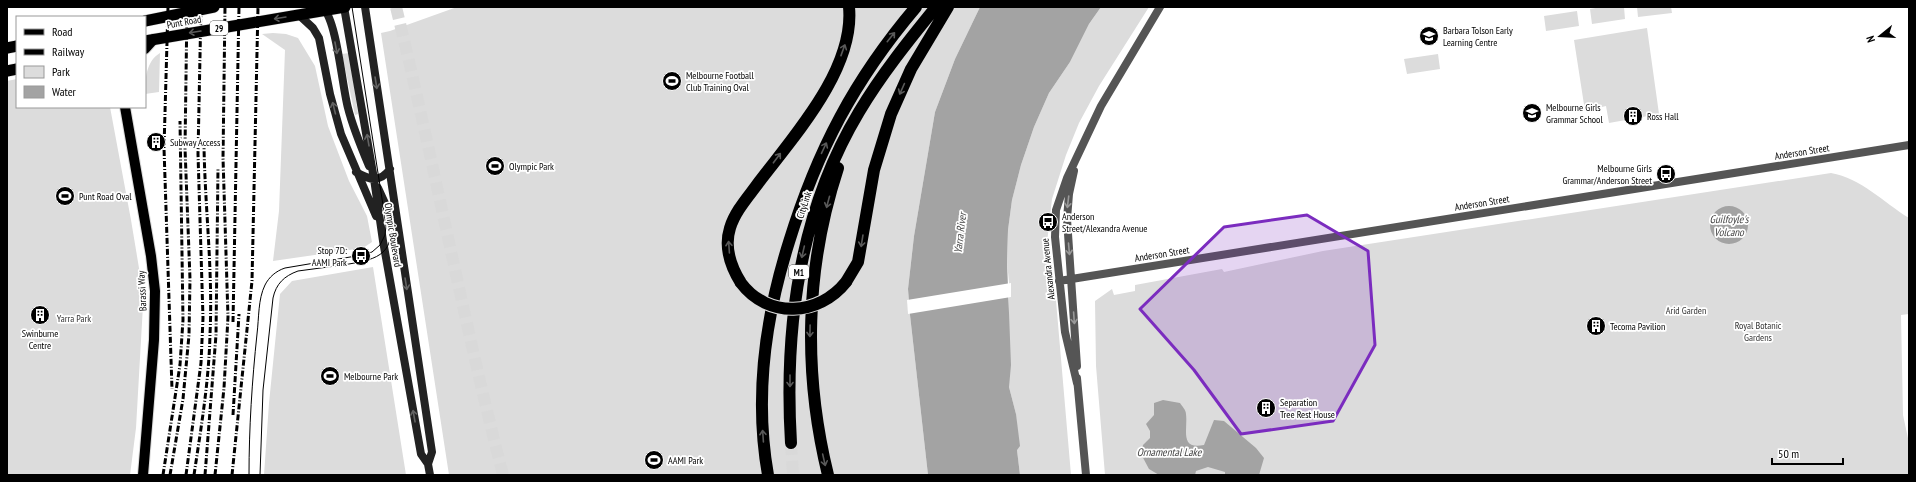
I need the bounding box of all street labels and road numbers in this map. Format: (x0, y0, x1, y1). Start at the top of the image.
street label: Punt Road (166, 13, 202, 31)
road number: 29 (210, 21, 228, 35)
street label: Anderson Street (1774, 141, 1831, 163)
street label: CityLink (794, 190, 815, 220)
street label: Anderson Street (1454, 192, 1511, 214)
street label: Olympic Boulevard (382, 202, 404, 268)
street label: Alexandra Avenue (1038, 238, 1058, 300)
street label: Anderson Street (1134, 243, 1191, 265)
road number: M1 (789, 265, 809, 279)
street label: Barassi Way (134, 270, 150, 312)

